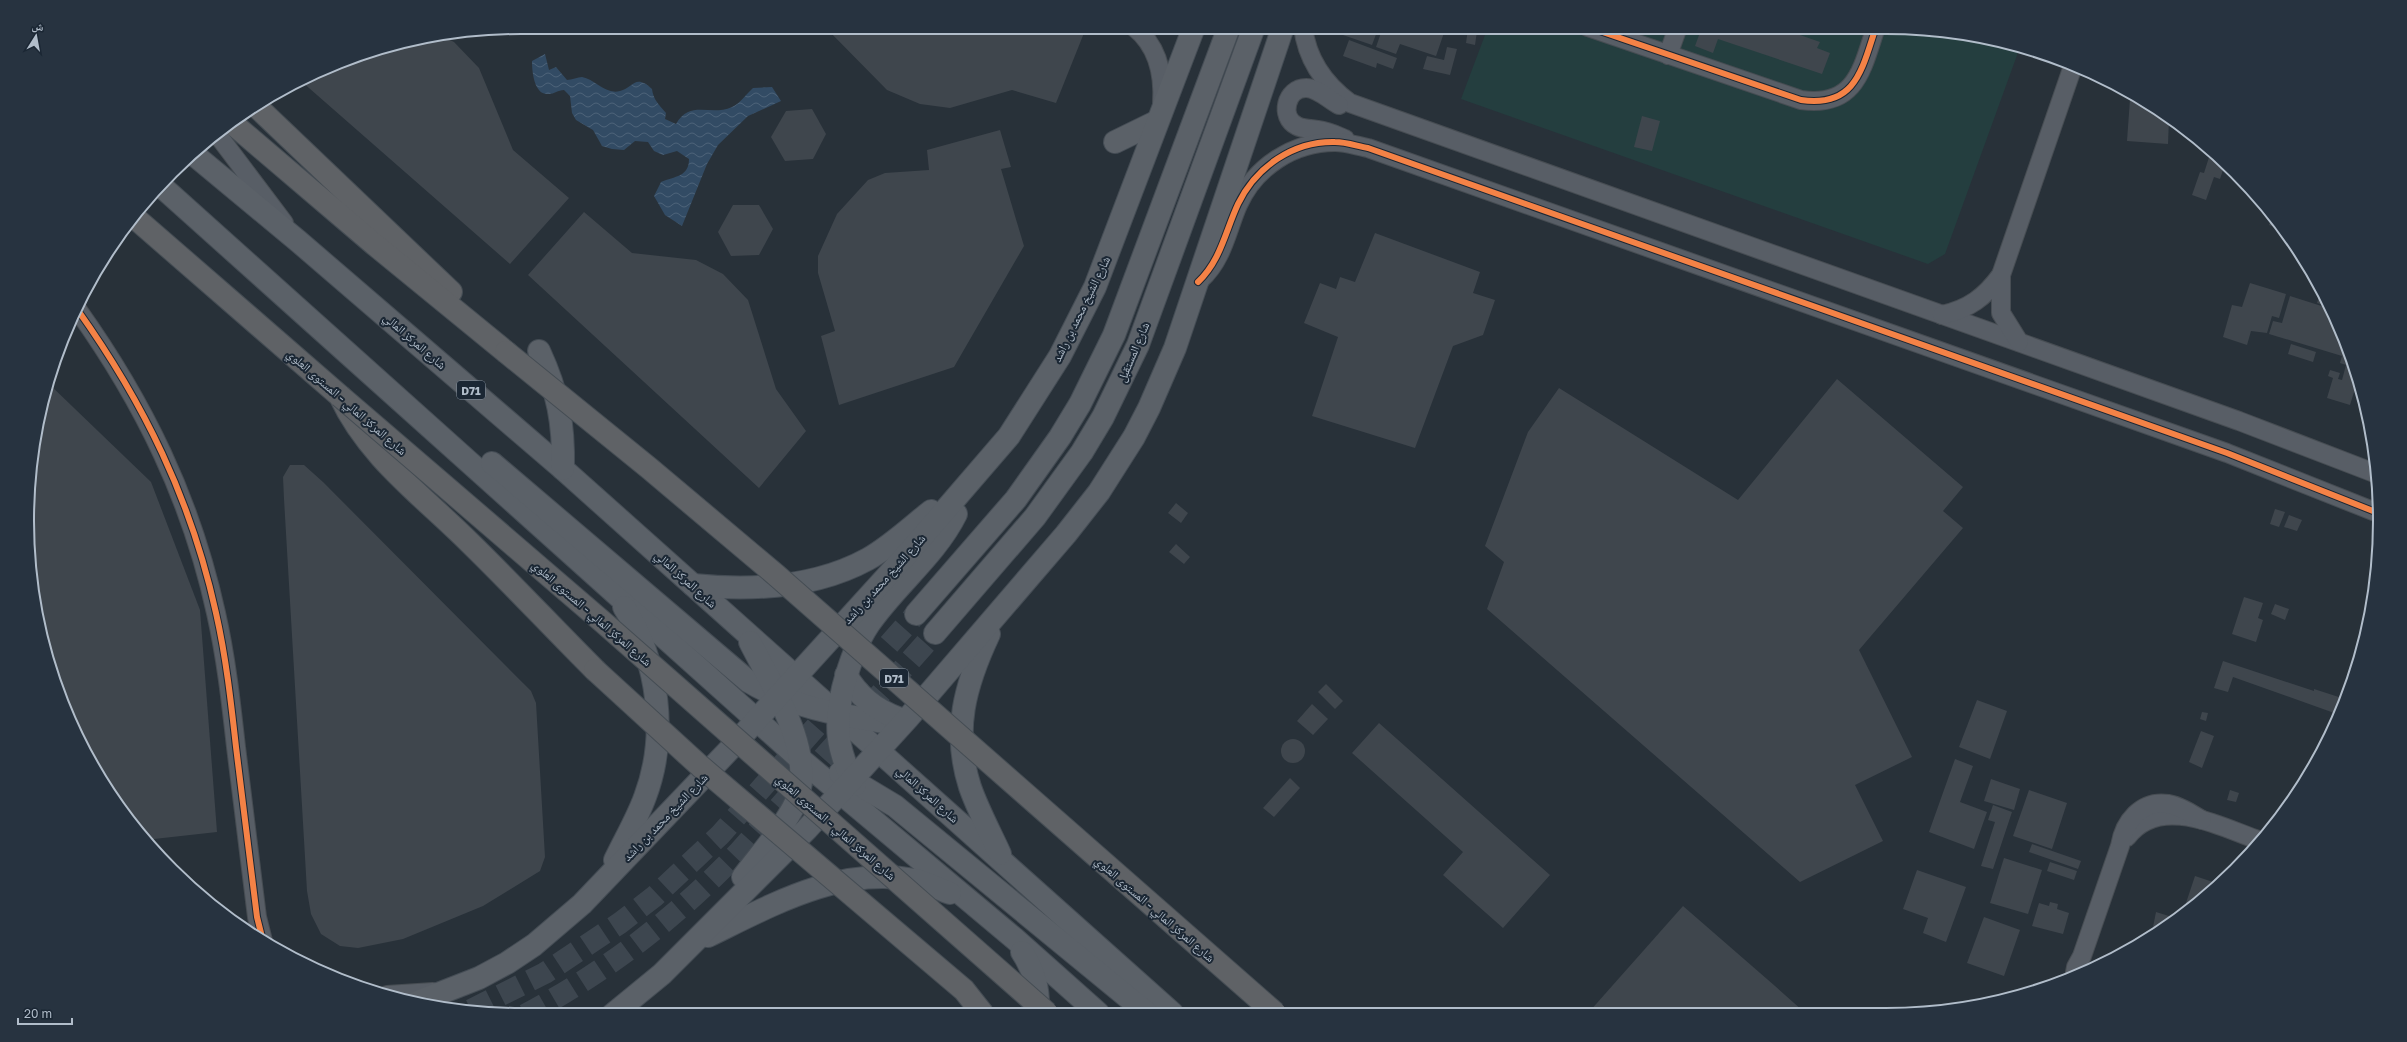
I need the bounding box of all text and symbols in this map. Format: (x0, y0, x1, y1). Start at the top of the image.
north arrow (16, 16, 56, 56)
text: ش (31, 18, 45, 35)
street label: شارع الشيخ محمد بن راشد (1049, 253, 1114, 365)
street label: شارع المركز المالي (379, 310, 449, 375)
street label: شارع المستقبل (1114, 320, 1153, 385)
street label: شارع المركز المالي - المستوى العلوي (282, 346, 410, 460)
road number: D71 (457, 381, 485, 399)
street label: شارع الشيخ محمد بن راشد (840, 531, 929, 628)
street label: شارع المركز المالي (650, 547, 720, 613)
street label: شارع المركز المالي - المستوى العلوي (527, 557, 655, 671)
road number: D71 (880, 669, 908, 687)
street label: شارع المركز المالي (892, 762, 962, 828)
street label: شارع الشيخ محمد بن راشد (619, 770, 711, 865)
street label: شارع المركز المالي - المستوى العلوي (771, 771, 899, 885)
street label: شارع المركز المالي - المستوى العلوي (1090, 853, 1218, 967)
scale bar (18, 1000, 72, 1026)
text: 20 m (24, 1006, 52, 1021)

